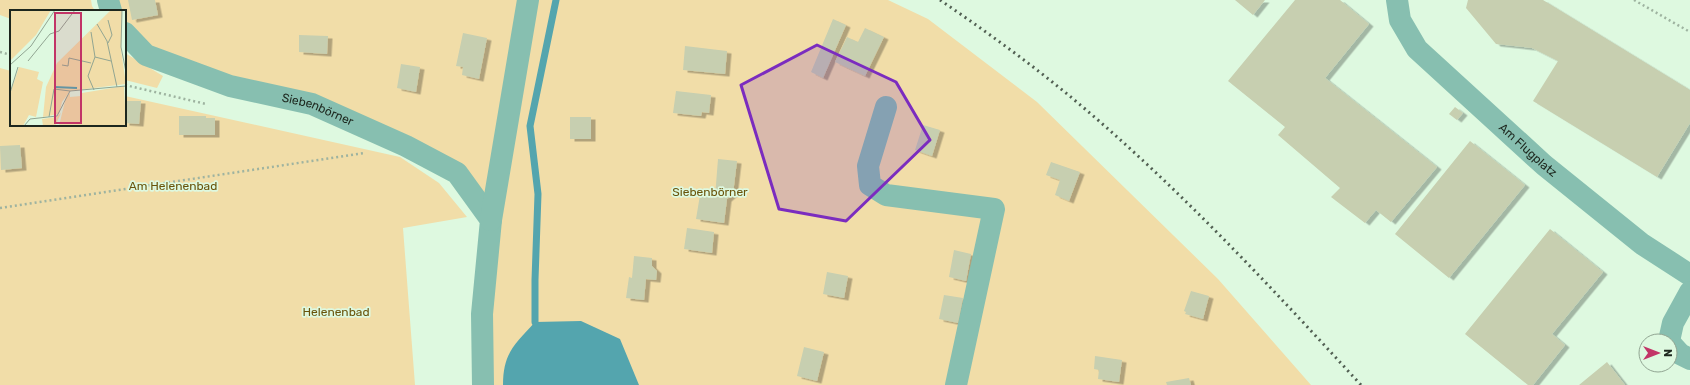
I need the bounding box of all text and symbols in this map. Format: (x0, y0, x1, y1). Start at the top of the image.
inset map (10, 10, 126, 126)
street label: Siebenbörner (281, 91, 356, 129)
street label: Am Flugplatz (1496, 120, 1560, 180)
park label: Am Helenenbad (129, 179, 217, 193)
park label: Siebenbörner (672, 185, 748, 199)
park label: Helenenbad (302, 305, 370, 319)
north arrow (1638, 333, 1678, 373)
text: N (1661, 349, 1674, 357)

